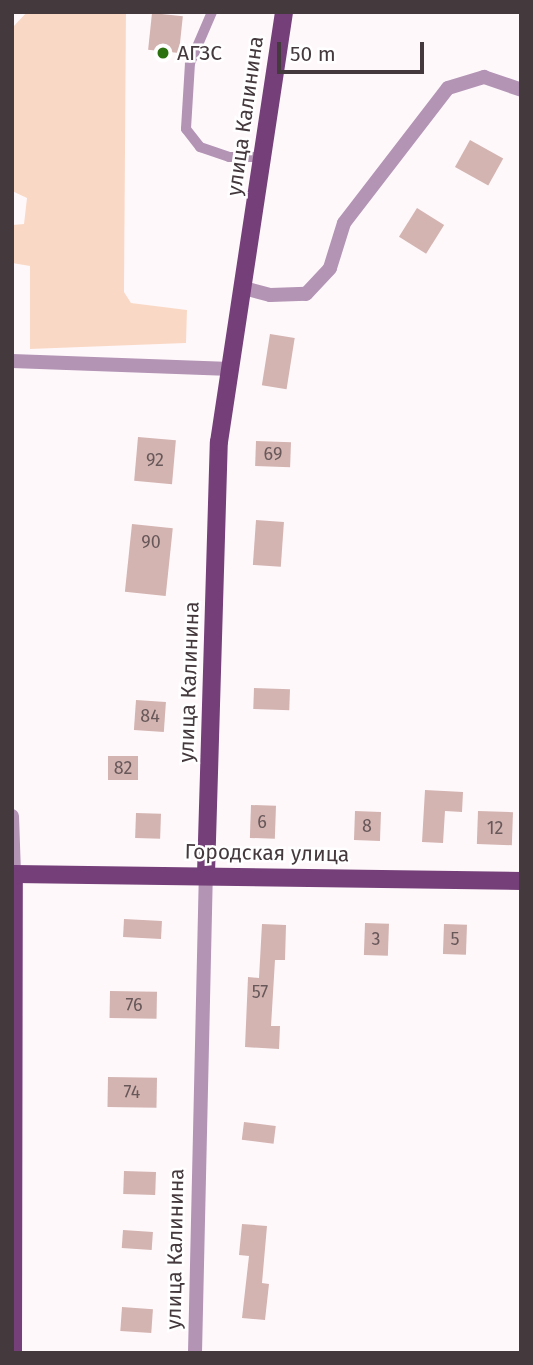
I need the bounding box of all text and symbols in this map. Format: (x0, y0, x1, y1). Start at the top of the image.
scale bar (281, 28, 428, 72)
street label: улица Калинина (221, 34, 269, 198)
place label: АГЗС (177, 40, 222, 66)
text: 50 m (290, 41, 336, 67)
marker: АГЗС (155, 45, 171, 61)
house number: 69 (264, 443, 282, 465)
house number: 92 (146, 449, 164, 471)
house number: 90 (141, 531, 161, 553)
street label: улица Калинина (174, 601, 204, 763)
house number: 84 (140, 705, 160, 727)
house number: 82 (114, 757, 132, 779)
house number: 6 (257, 811, 267, 833)
house number: 8 (362, 815, 372, 837)
house number: 12 (487, 817, 503, 839)
street label: Городская улица (184, 839, 350, 867)
house number: 3 (372, 928, 380, 950)
house number: 5 (450, 928, 460, 950)
house number: 57 (252, 981, 268, 1003)
house number: 76 (125, 994, 143, 1016)
house number: 74 (124, 1081, 140, 1103)
street label: улица Калинина (161, 1168, 189, 1330)

